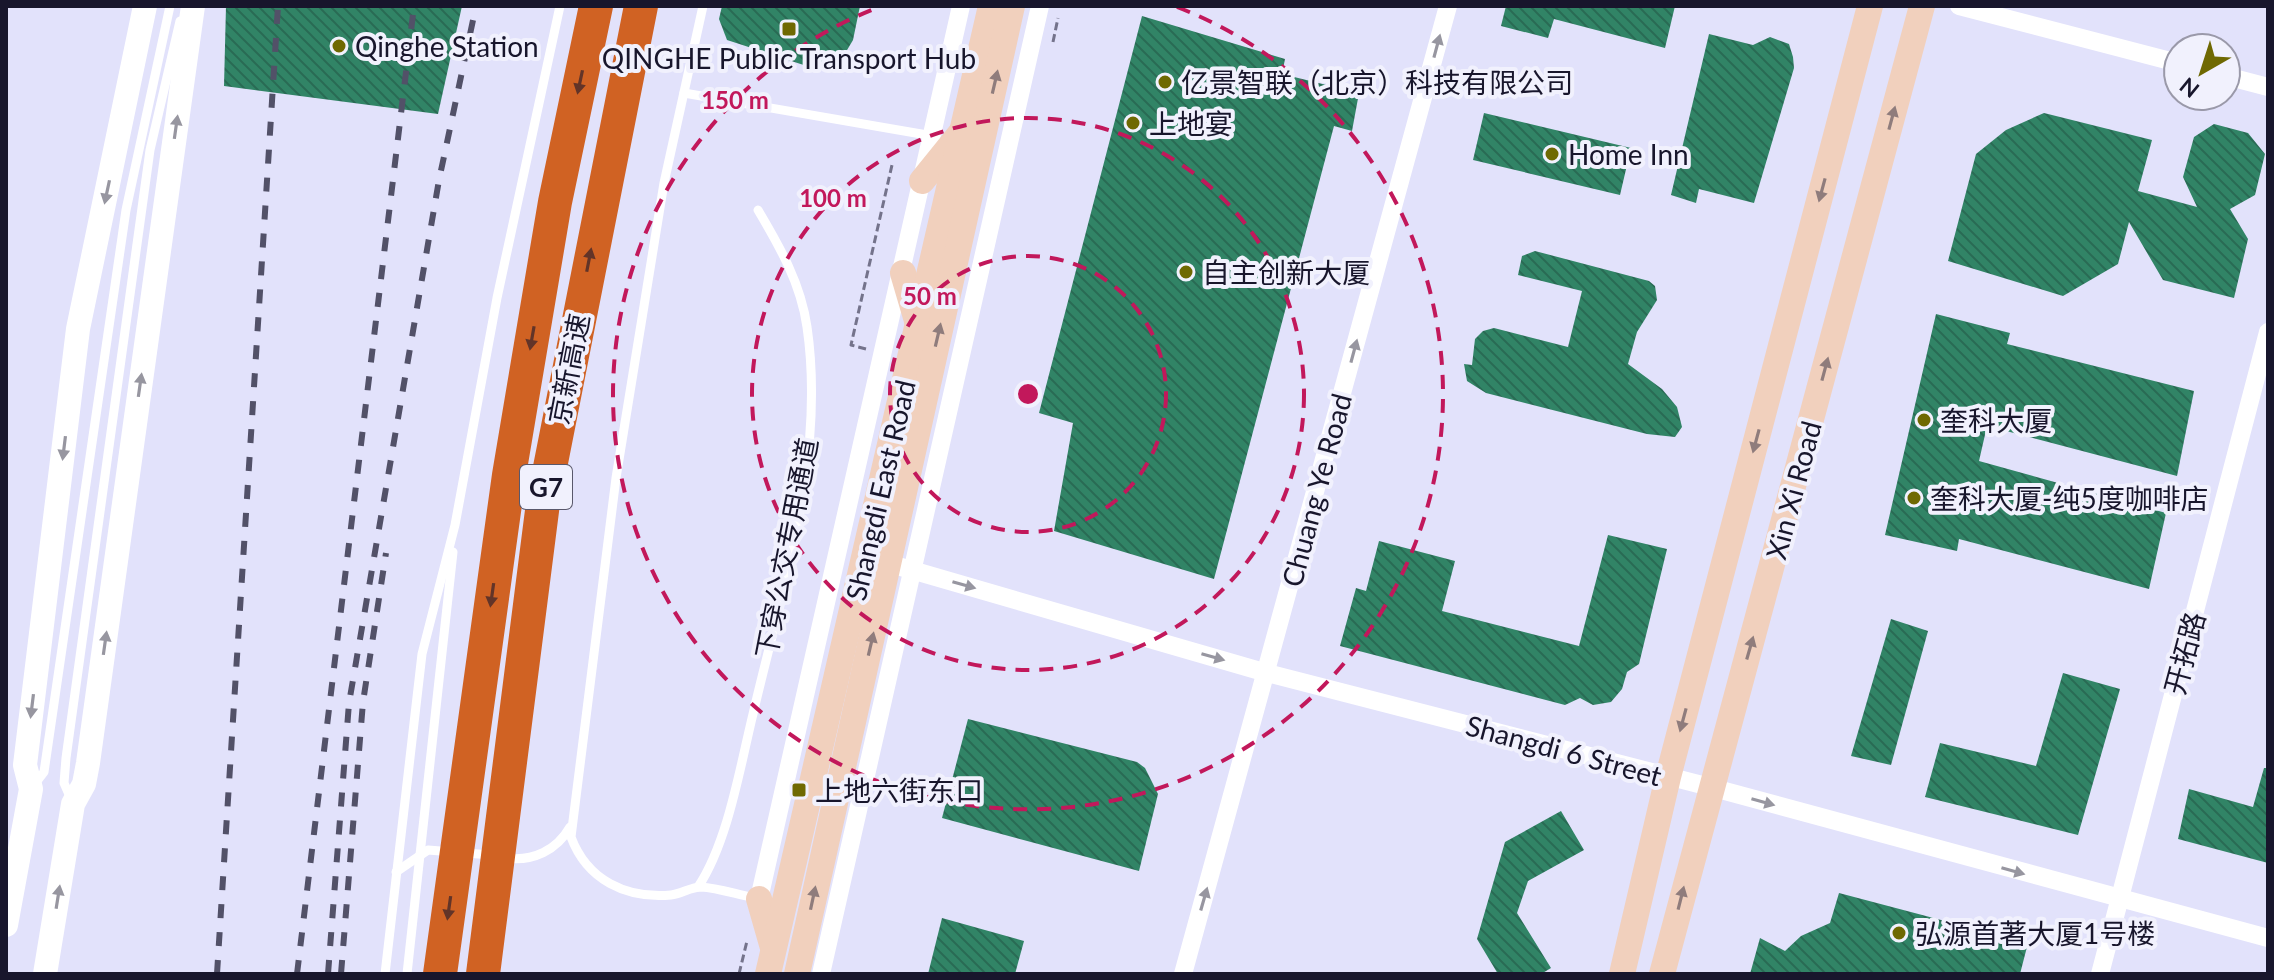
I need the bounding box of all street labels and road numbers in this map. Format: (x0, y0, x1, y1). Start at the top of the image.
street label: 京新高速 (541, 311, 595, 427)
street label: Shangdi East Road (838, 376, 922, 604)
street label: Chuang Ye Road (1274, 390, 1358, 590)
street label: Xin Xi Road (1758, 417, 1828, 563)
street label: 下穿公交专用通道 (748, 435, 824, 661)
road number: G7 (520, 465, 572, 509)
street label: 开拓路 (2157, 608, 2211, 698)
street label: Shangdi 6 Street (1462, 708, 1666, 792)

